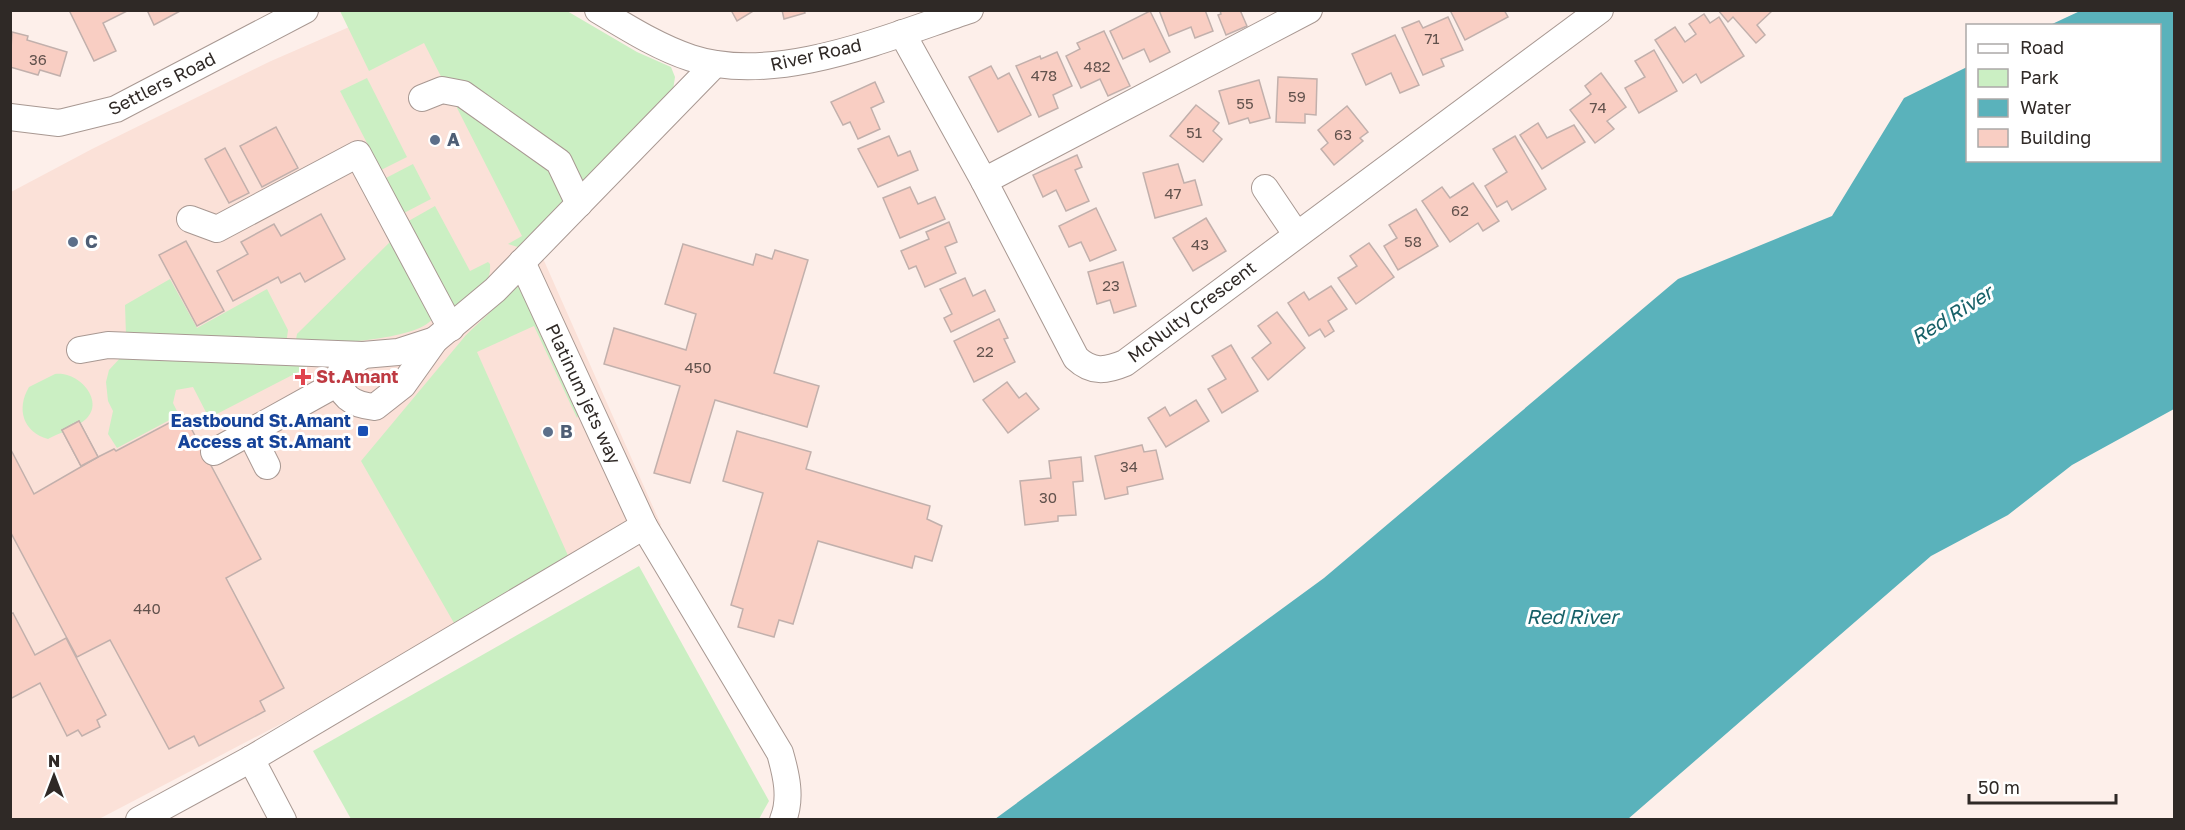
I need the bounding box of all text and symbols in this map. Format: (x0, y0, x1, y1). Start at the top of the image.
legend (1966, 24, 2161, 162)
house number: 71 (1424, 29, 1440, 47)
street label: River Road (768, 33, 863, 75)
text: Road (2020, 36, 2064, 58)
street label: Settlers Road (104, 47, 219, 120)
house number: 36 (29, 50, 47, 68)
house number: 482 (1083, 57, 1111, 75)
house number: 478 (1031, 66, 1057, 84)
text: Park (2020, 66, 2059, 88)
house number: 59 (1288, 87, 1306, 105)
house number: 55 (1236, 94, 1254, 112)
text: Water (2020, 96, 2071, 118)
house number: 74 (1589, 98, 1607, 116)
house number: 51 (1186, 123, 1202, 141)
house number: 63 (1334, 125, 1352, 143)
text: Building (2020, 126, 2091, 148)
place label: A (447, 128, 460, 150)
marker: A (428, 133, 442, 147)
house number: 47 (1164, 184, 1182, 202)
house number: 62 (1451, 201, 1469, 219)
place label: C (85, 230, 98, 252)
house number: 58 (1404, 232, 1422, 250)
marker: C (66, 235, 80, 249)
house number: 43 (1191, 235, 1209, 253)
street label: McNulty Crescent (1123, 256, 1260, 367)
house number: 23 (1102, 276, 1120, 294)
water label: Red River (1906, 278, 1999, 349)
street label: Platinum jets way (542, 320, 626, 467)
house number: 22 (976, 342, 994, 360)
house number: 450 (684, 358, 712, 376)
place label: St.Amant (316, 365, 399, 387)
marker: St.Amant (294, 368, 312, 386)
place label: Eastbound St.Amant Access at St.Amant (171, 409, 351, 452)
place label: B (560, 420, 573, 442)
marker: Eastbound St.Amant Access at St.Amant (356, 424, 370, 438)
marker: B (541, 425, 555, 439)
house number: 34 (1120, 457, 1138, 475)
house number: 30 (1039, 488, 1057, 506)
house number: 440 (133, 599, 161, 617)
water label: Red River (1526, 604, 1621, 628)
north arrow (24, 746, 84, 806)
text: N (48, 751, 60, 771)
scale bar (1969, 767, 2116, 805)
text: 50 m (1978, 776, 2020, 798)

